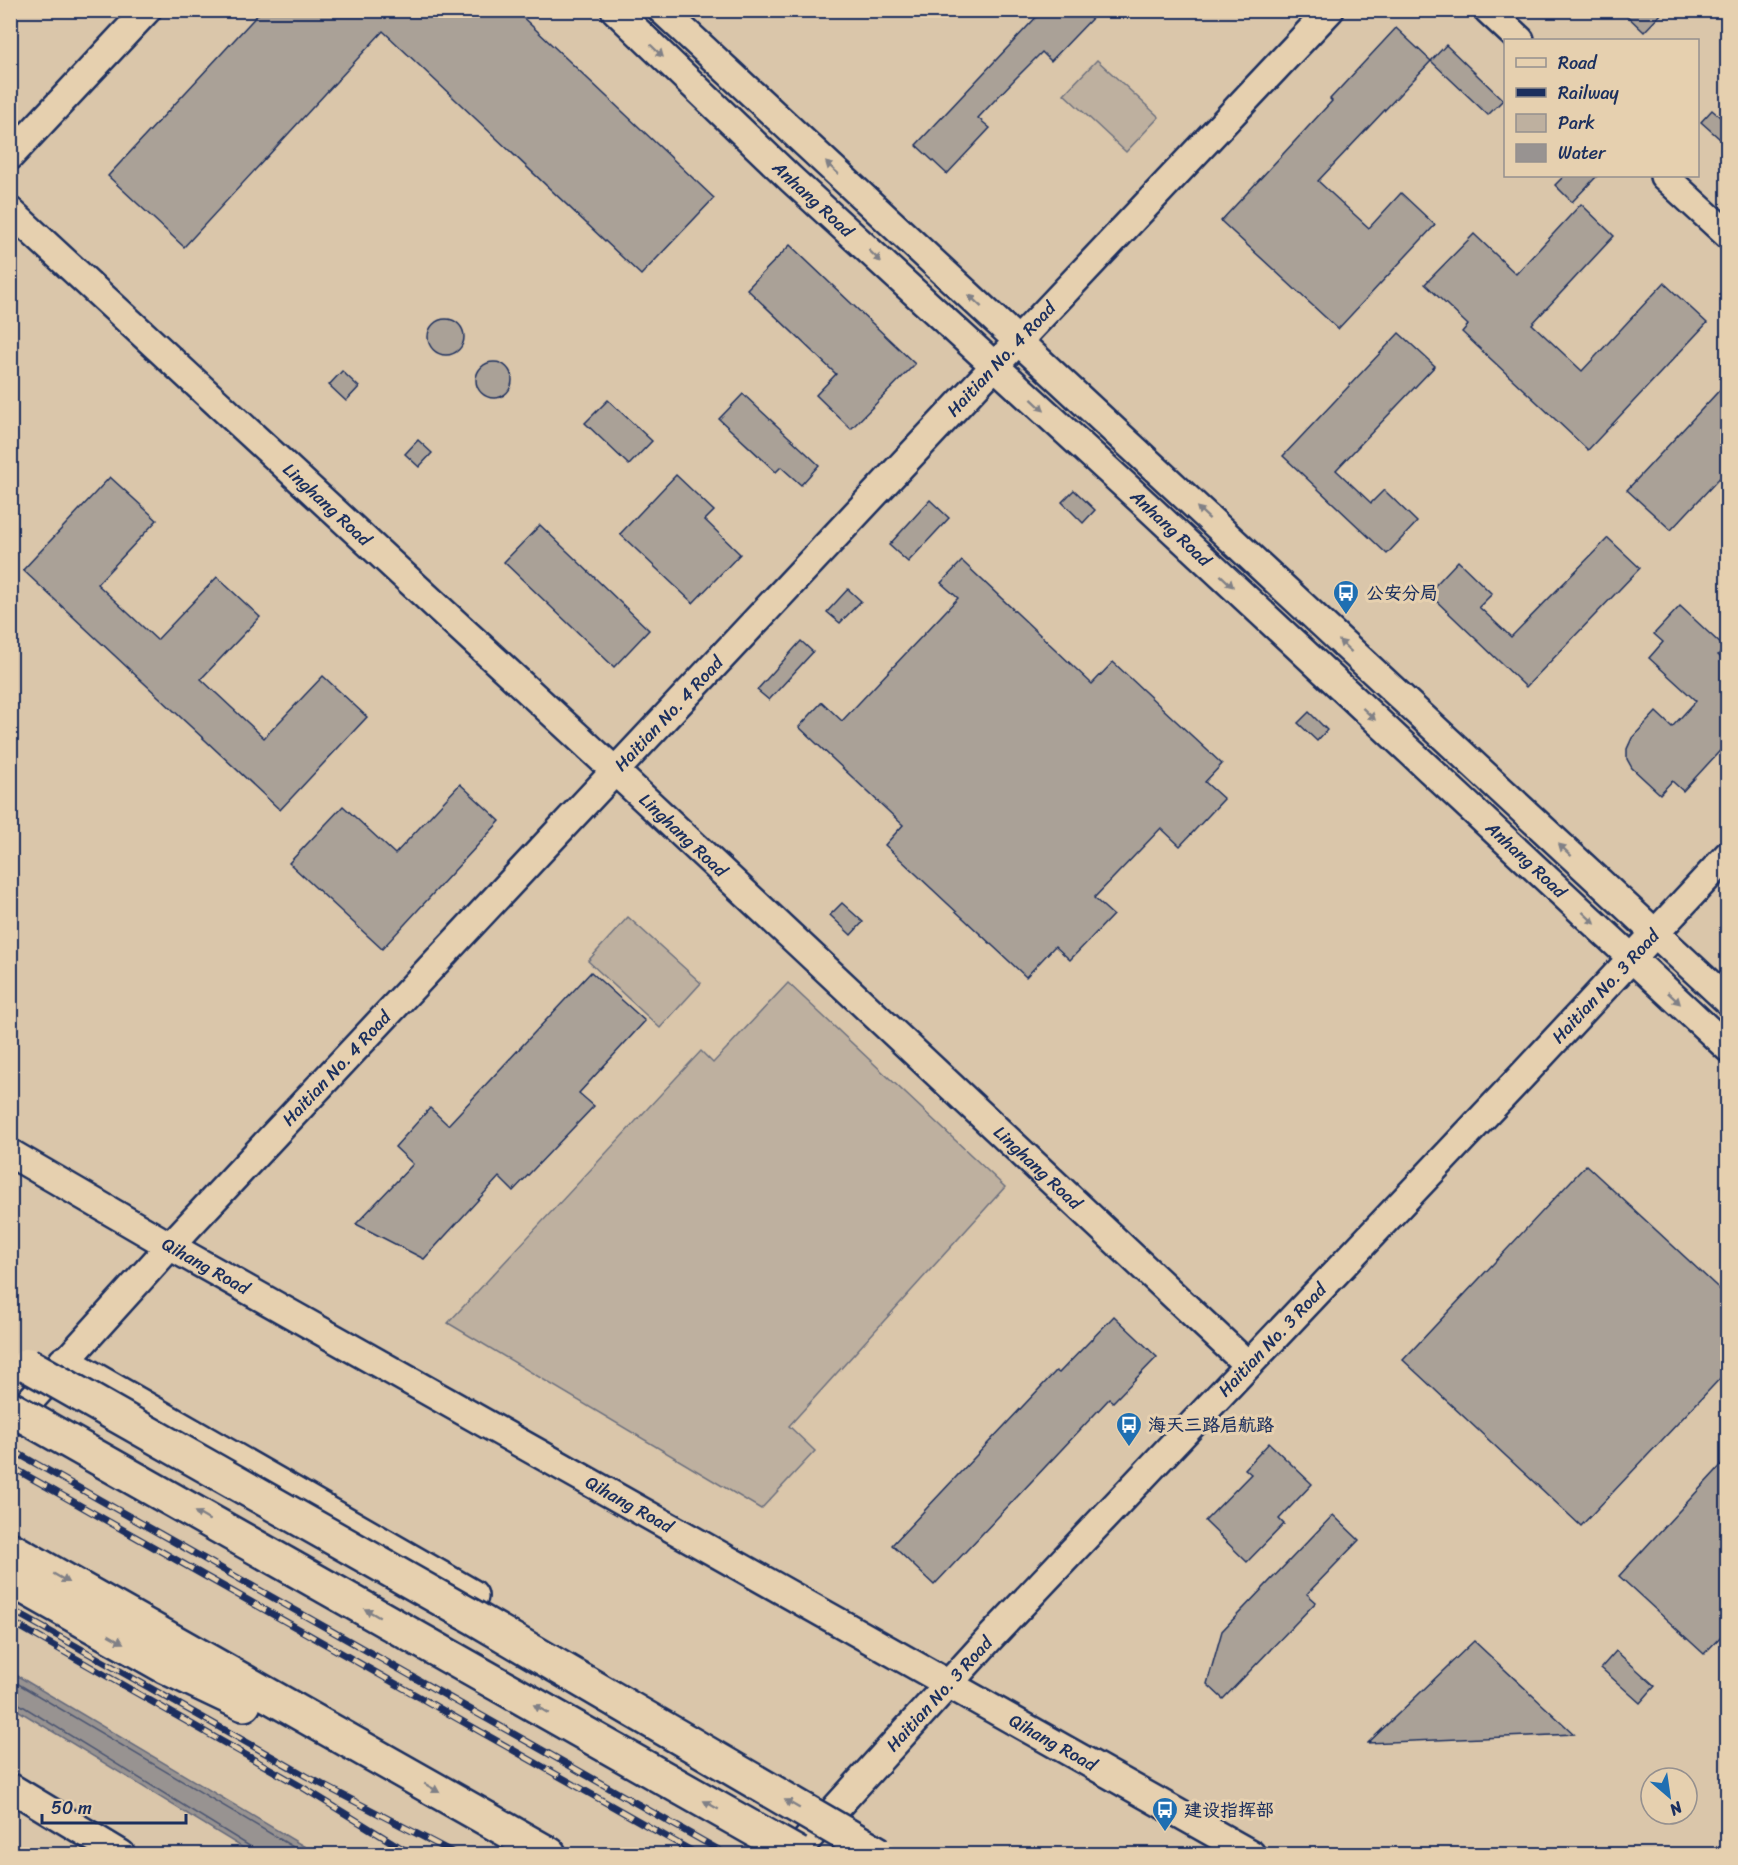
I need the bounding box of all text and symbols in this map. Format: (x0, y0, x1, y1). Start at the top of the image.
legend (1504, 39, 1699, 177)
one-way arrow (650, 43, 664, 57)
text: Road (1558, 47, 1598, 79)
text: Railway (1558, 77, 1620, 109)
text: Park (1558, 107, 1595, 139)
text: Water (1558, 137, 1607, 169)
street label: Anhang Road (764, 152, 863, 247)
one-way arrow (825, 162, 840, 175)
one-way arrow (868, 249, 882, 263)
street label: Haitian No. 4 Road (938, 293, 1065, 424)
one-way arrow (968, 295, 983, 308)
one-way arrow (1030, 398, 1045, 412)
street label: Linghang Road (275, 455, 380, 555)
street label: Anhang Road (1122, 481, 1220, 576)
one-way arrow (1195, 506, 1210, 520)
one-way arrow (1219, 574, 1234, 587)
place label: 公安分局 (1366, 577, 1438, 609)
bus stop icon: 公安分局 (1331, 578, 1361, 616)
one-way arrow (1338, 639, 1353, 653)
street label: Haitian No. 4 Road (606, 647, 732, 779)
one-way arrow (1362, 707, 1377, 721)
street label: Linghang Road (631, 785, 736, 886)
street label: Anhang Road (1477, 813, 1576, 907)
one-way arrow (1558, 844, 1573, 857)
one-way arrow (1581, 911, 1596, 924)
street label: Haitian No. 3 Road (1543, 920, 1669, 1051)
one-way arrow (1667, 990, 1681, 1004)
street label: Haitian No. 4 Road (274, 1002, 400, 1134)
street label: Linghang Road (986, 1117, 1091, 1219)
street label: Qihang Road (155, 1228, 257, 1305)
street label: Haitian No. 3 Road (1210, 1274, 1336, 1405)
place label: 海天三路启航路 (1148, 1409, 1274, 1441)
bus stop icon: 海天三路启航路 (1114, 1410, 1144, 1448)
street label: Qihang Road (579, 1467, 681, 1543)
one-way arrow (194, 1511, 210, 1522)
one-way arrow (53, 1573, 70, 1583)
one-way arrow (364, 1607, 380, 1618)
street label: Haitian No. 3 Road (878, 1627, 1002, 1760)
one-way arrow (108, 1634, 125, 1644)
one-way arrow (532, 1704, 549, 1714)
street label: Qihang Road (1003, 1705, 1104, 1781)
north arrow (1639, 1766, 1699, 1826)
one-way arrow (424, 1783, 441, 1793)
scale bar (42, 1787, 186, 1825)
text: 50 m (51, 1792, 92, 1824)
text: N (1663, 1793, 1689, 1824)
place label: 建设指挥部 (1184, 1794, 1274, 1826)
bus stop icon: 建设指挥部 (1150, 1795, 1180, 1833)
one-way arrow (784, 1798, 800, 1809)
one-way arrow (702, 1800, 719, 1810)

